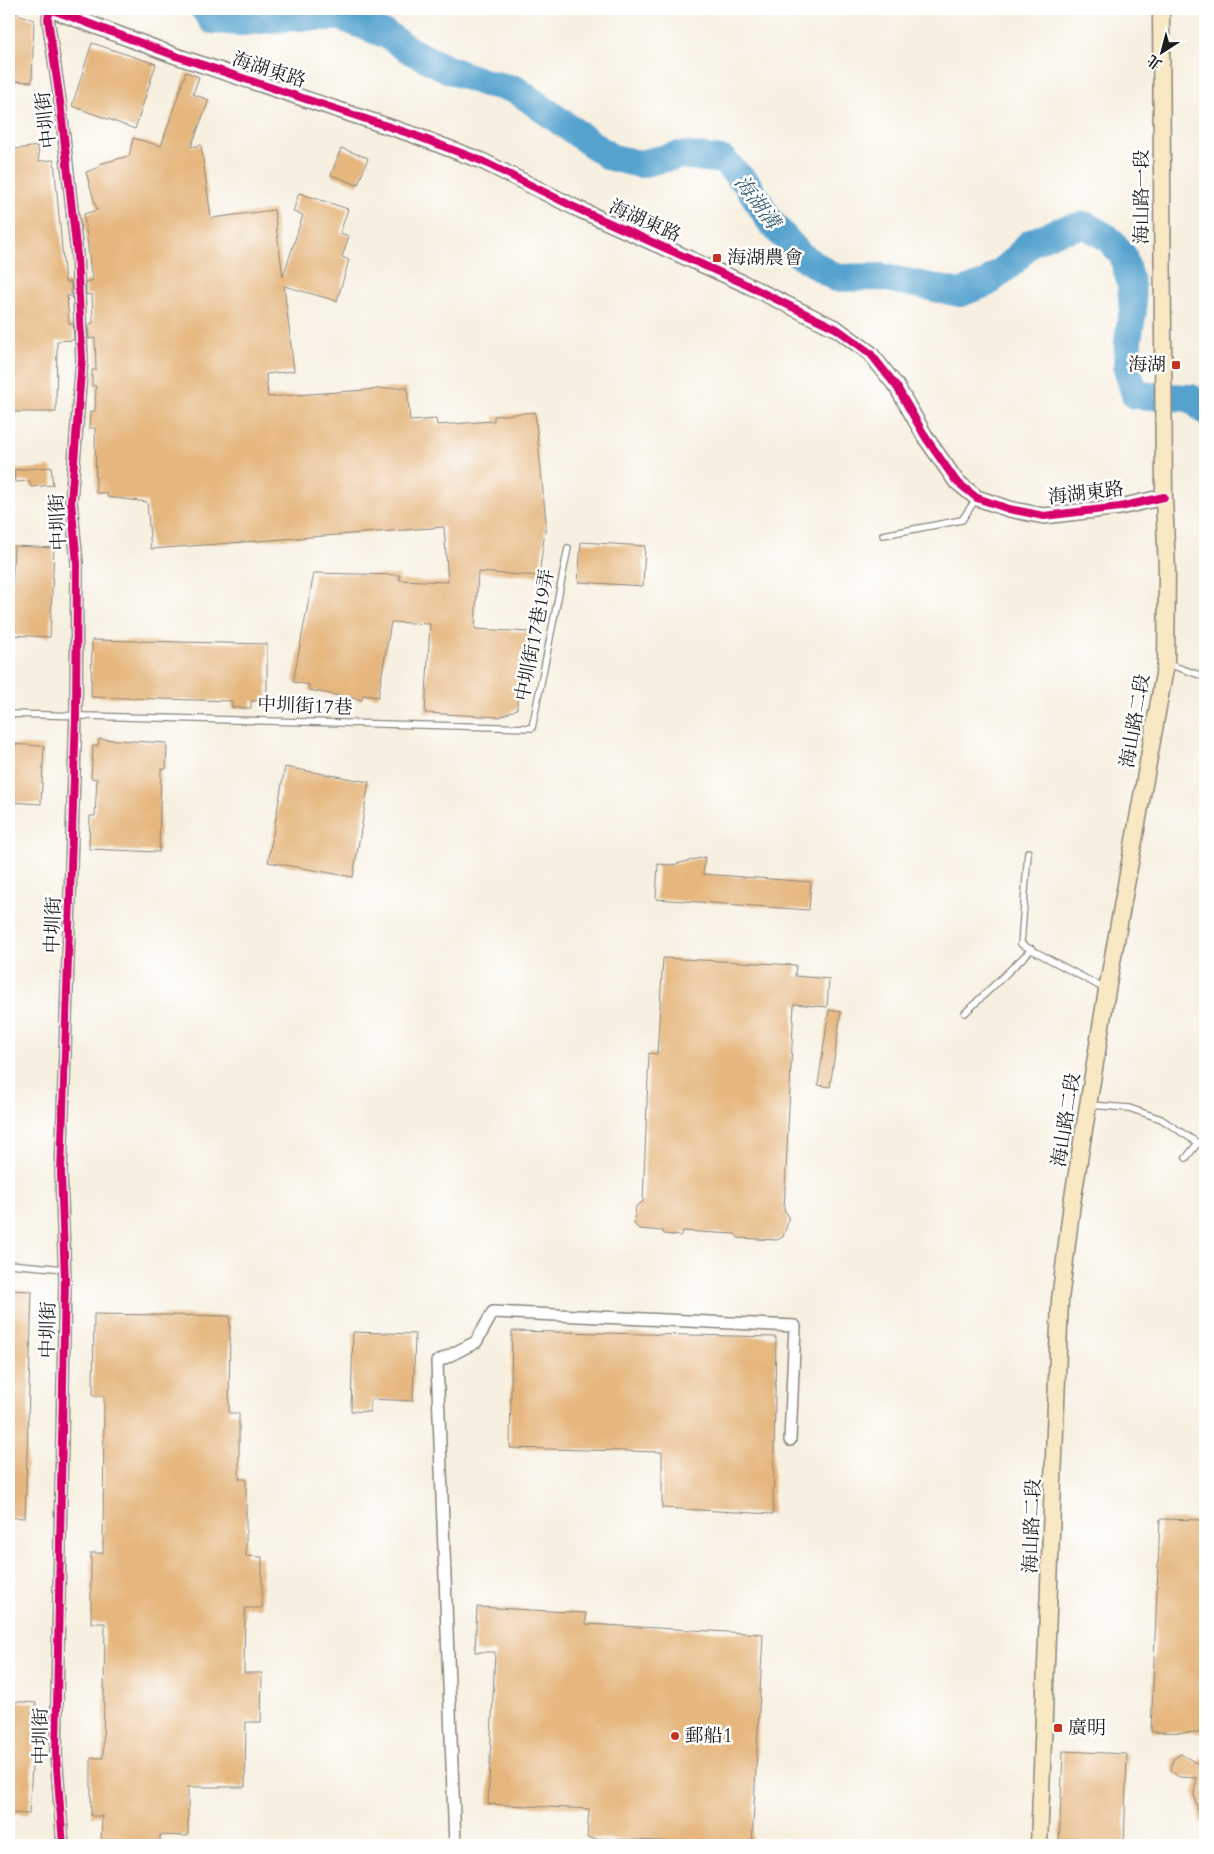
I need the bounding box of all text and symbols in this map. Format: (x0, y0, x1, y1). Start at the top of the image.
north arrow (1136, 28, 1186, 78)
street label: 海湖東路 (229, 46, 309, 94)
text: 北 (1143, 50, 1166, 74)
street label: 中圳街 (30, 90, 62, 150)
street label: 海山路一段 (1129, 149, 1155, 245)
water label: 海湖溝 (728, 170, 788, 236)
street label: 海湖東路 (605, 194, 685, 248)
place label: 海湖農會 (727, 245, 803, 271)
marker: 海湖農會 (711, 252, 723, 264)
place label: 海湖 (1128, 352, 1166, 378)
marker: 海湖 (1170, 359, 1182, 371)
street label: 海湖東路 (1047, 475, 1125, 511)
street label: 中圳街 (44, 493, 72, 551)
street label: 中圳街17巷19弄 (509, 567, 561, 703)
street label: 海山路二段 (1114, 672, 1156, 770)
street label: 中圳街17巷 (257, 691, 353, 721)
street label: 中圳街 (39, 896, 67, 954)
street label: 海山路二段 (1046, 1071, 1086, 1169)
street label: 中圳街 (35, 1301, 61, 1359)
street label: 海山路二段 (1017, 1478, 1047, 1574)
street label: 中圳街 (28, 1707, 54, 1765)
place label: 廣明 (1068, 1715, 1106, 1741)
marker: 廣明 (1052, 1722, 1064, 1734)
place label: 郵船1 (685, 1723, 733, 1749)
marker: 郵船1 (669, 1730, 681, 1742)

